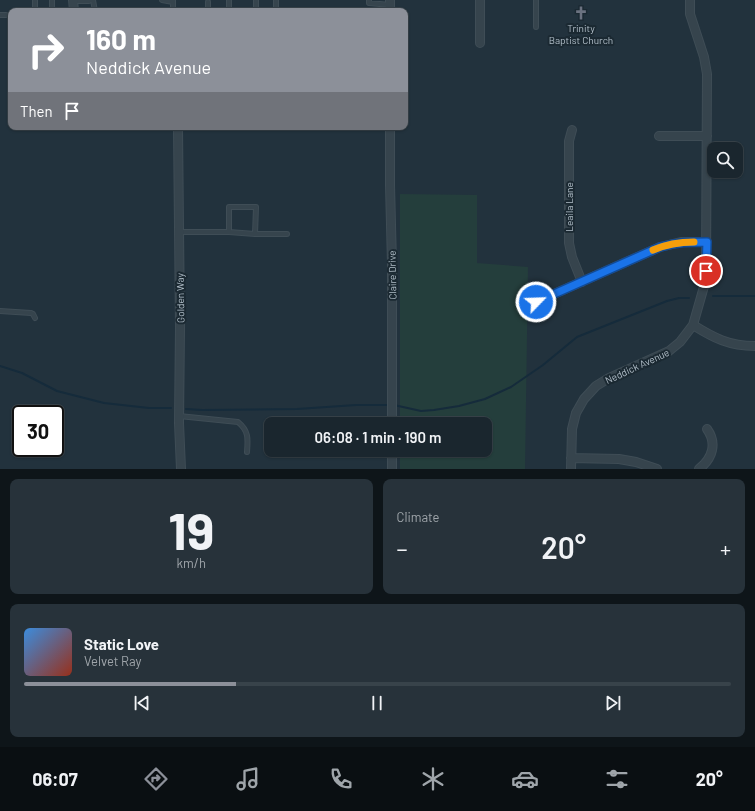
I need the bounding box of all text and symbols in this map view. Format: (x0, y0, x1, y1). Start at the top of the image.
church icon: Trinity Baptist Church (573, 5, 589, 21)
text: 160 m (86, 22, 156, 56)
place label: Trinity Baptist Church (549, 22, 613, 46)
icon: right (20, 24, 72, 76)
text: Neddick Avenue (86, 56, 211, 78)
icon: arrive (61, 100, 83, 122)
text: Then (20, 102, 53, 120)
map controls (707, 142, 743, 178)
button: search (707, 142, 743, 178)
street label: Leaila Lane (563, 182, 575, 232)
street label: Claire Drive (386, 250, 398, 300)
pin (689, 254, 723, 288)
icon: arrive (695, 260, 717, 282)
street label: Golden Way (174, 273, 186, 323)
position arrow (515, 281, 557, 323)
street label: Neddick Avenue (603, 346, 671, 386)
speed limit sign: 30 (12, 405, 64, 457)
text: 06:08 · 1 min · 190 m (315, 428, 441, 446)
text: 19 (168, 498, 214, 560)
text: Climate (397, 509, 440, 525)
text: 20° (541, 529, 586, 565)
text: − (397, 535, 408, 561)
text: + (720, 535, 731, 561)
text: km/h (177, 555, 206, 571)
text: Static Love (84, 635, 159, 653)
text: Velvet Ray (84, 653, 142, 669)
icon: previous (131, 692, 153, 714)
icon: pause (366, 692, 388, 714)
icon: next (602, 692, 624, 714)
icon: directions (142, 765, 170, 793)
icon: music (234, 765, 262, 793)
icon: phone (327, 765, 355, 793)
icon: climate (419, 765, 447, 793)
icon: car (511, 765, 539, 793)
icon: filters (603, 765, 631, 793)
text: 06:07 (32, 768, 78, 790)
text: 20° (696, 768, 723, 790)

